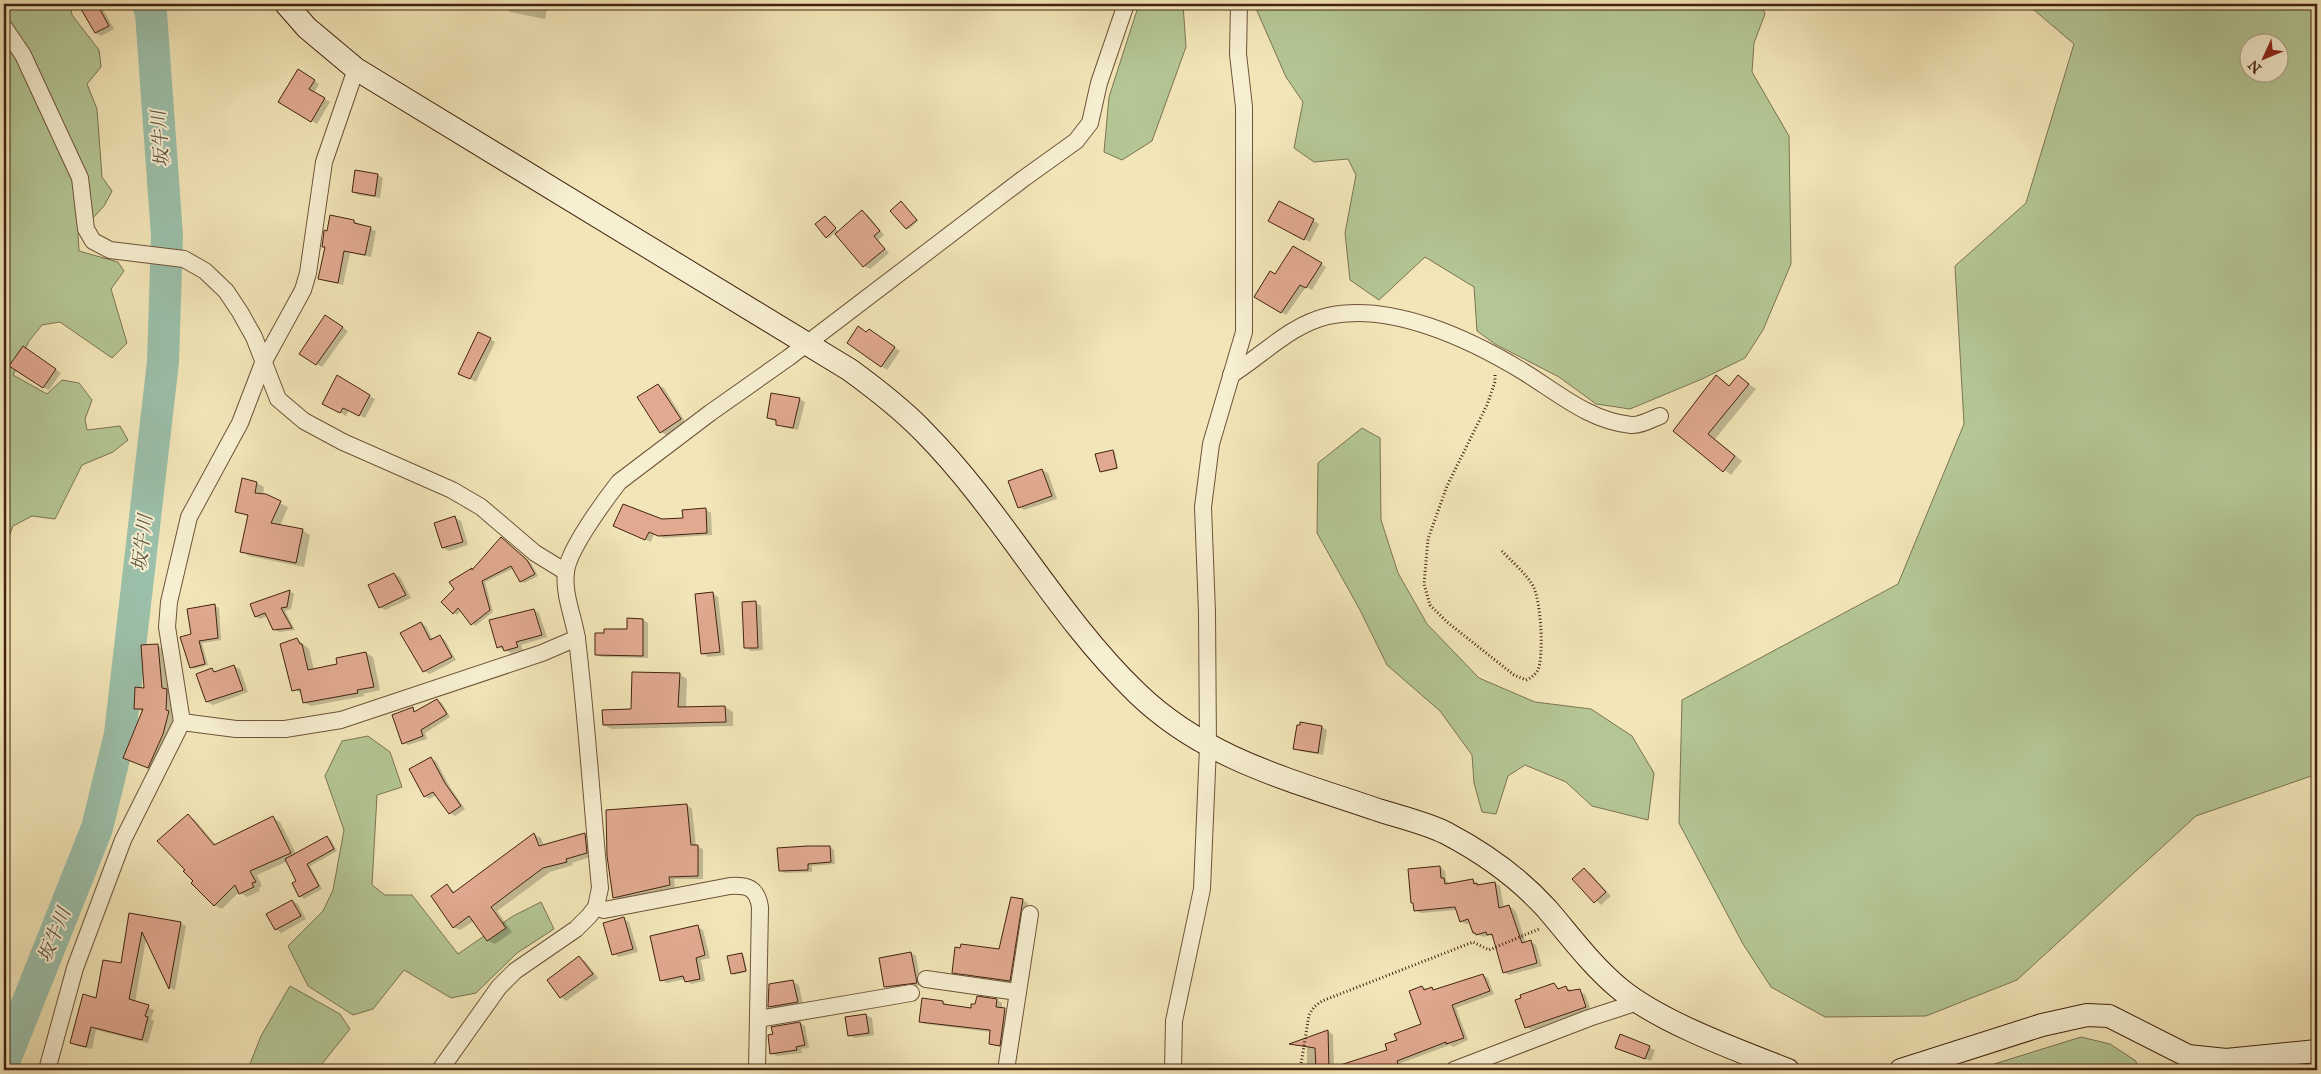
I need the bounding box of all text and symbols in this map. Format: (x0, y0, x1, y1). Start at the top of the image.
north arrow (2238, 32, 2288, 82)
text: N (2245, 56, 2265, 77)
water label: 坂牛川 (146, 108, 173, 168)
water label: 坂牛川 (127, 511, 157, 573)
water label: 坂牛川 (33, 902, 76, 966)

